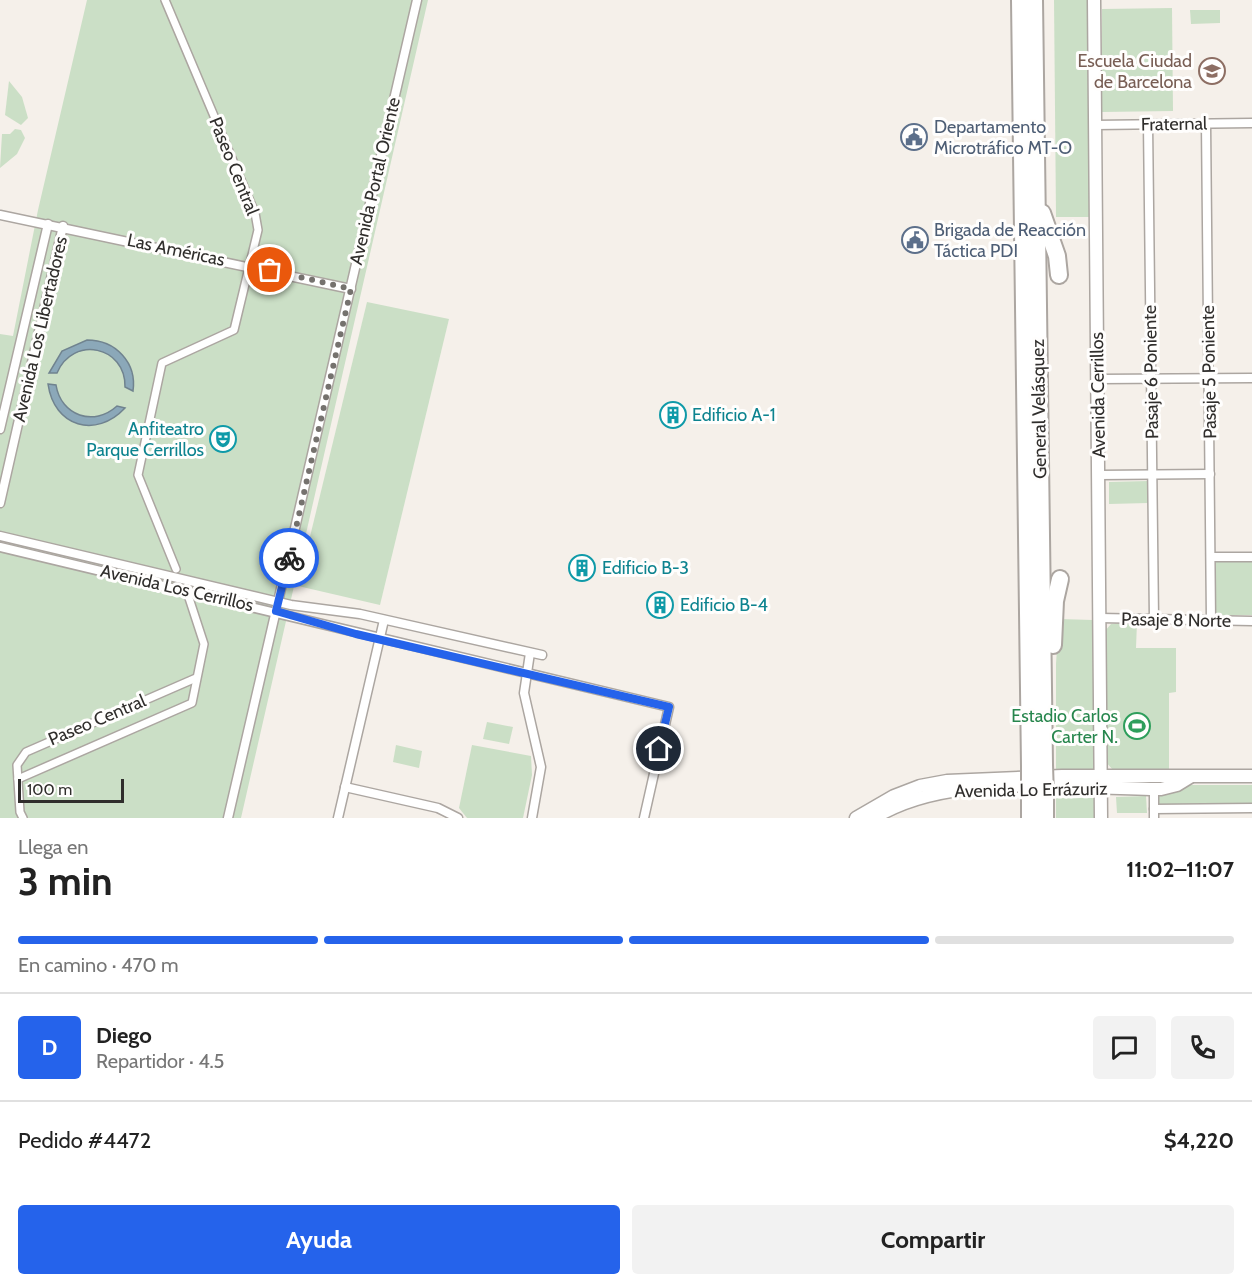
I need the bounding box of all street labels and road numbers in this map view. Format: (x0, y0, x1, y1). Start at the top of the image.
street label: Avenida Portal Oriente (345, 95, 405, 267)
street label: Fraternal (1141, 112, 1208, 136)
street label: Paseo Central (204, 114, 264, 219)
street label: Las Américas (125, 229, 227, 271)
street label: Avenida Los Libertadores (8, 234, 72, 424)
street label: Pasaje 6 Poniente (1139, 305, 1163, 439)
street label: Pasaje 5 Poniente (1197, 305, 1221, 439)
street label: Avenida Cerrillos (1086, 332, 1110, 458)
street label: General Velásquez (1027, 338, 1051, 479)
street label: Avenida Los Cerrillos (98, 560, 256, 616)
street label: Pasaje 8 Norte (1121, 608, 1231, 632)
street label: Paseo Central (45, 689, 150, 750)
street label: Avenida Lo Errázuriz (954, 778, 1108, 802)

